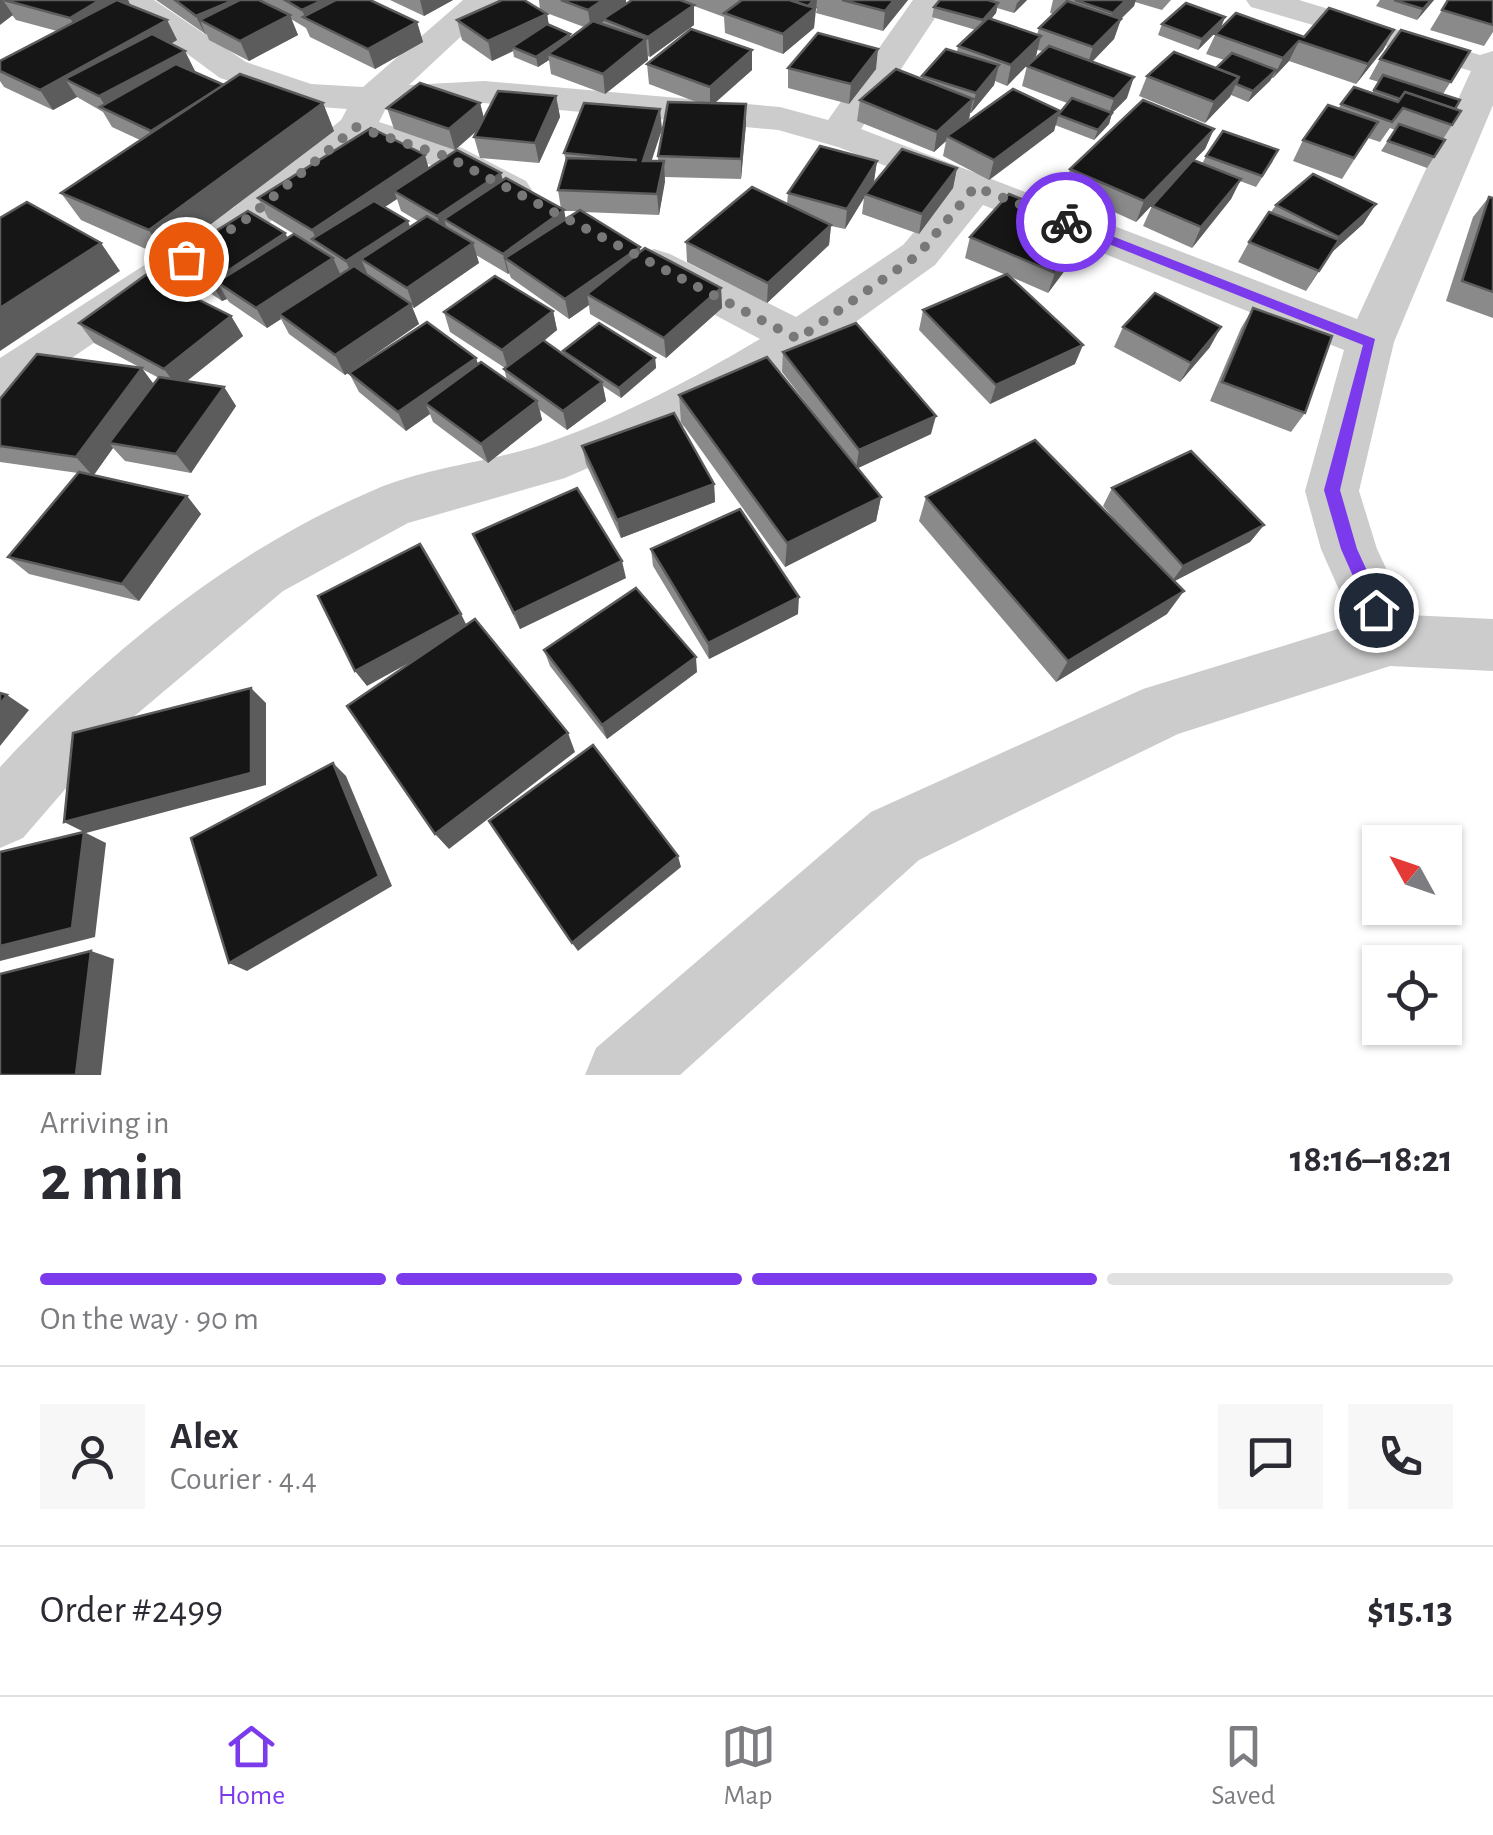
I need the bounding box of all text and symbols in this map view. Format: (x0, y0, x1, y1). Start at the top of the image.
courier (1016, 172, 1116, 272)
icon: bike (1039, 195, 1094, 250)
pin (144, 217, 229, 302)
icon: bag (159, 232, 214, 287)
pin (1334, 568, 1419, 653)
icon: home (1349, 583, 1404, 638)
north arrow (1362, 825, 1462, 925)
map controls (1362, 825, 1462, 1045)
button: locate (1362, 945, 1462, 1045)
text: Arriving in (40, 1107, 169, 1139)
text: 18:16–18:21 (1290, 1141, 1453, 1179)
text: 2 min (40, 1147, 184, 1212)
text: On the way · 90 m (40, 1303, 259, 1335)
button: person (40, 1404, 145, 1509)
button: chat (1218, 1404, 1323, 1509)
button: phone (1348, 1404, 1453, 1509)
text: Alex (170, 1418, 239, 1456)
text: Courier · 4.4 (170, 1463, 317, 1495)
text: Order #2499 (40, 1592, 223, 1630)
text: $15.13 (1367, 1592, 1453, 1630)
tab: Home (218, 1719, 285, 1813)
tab: Map (721, 1719, 776, 1813)
tab: Saved (1211, 1719, 1275, 1813)

